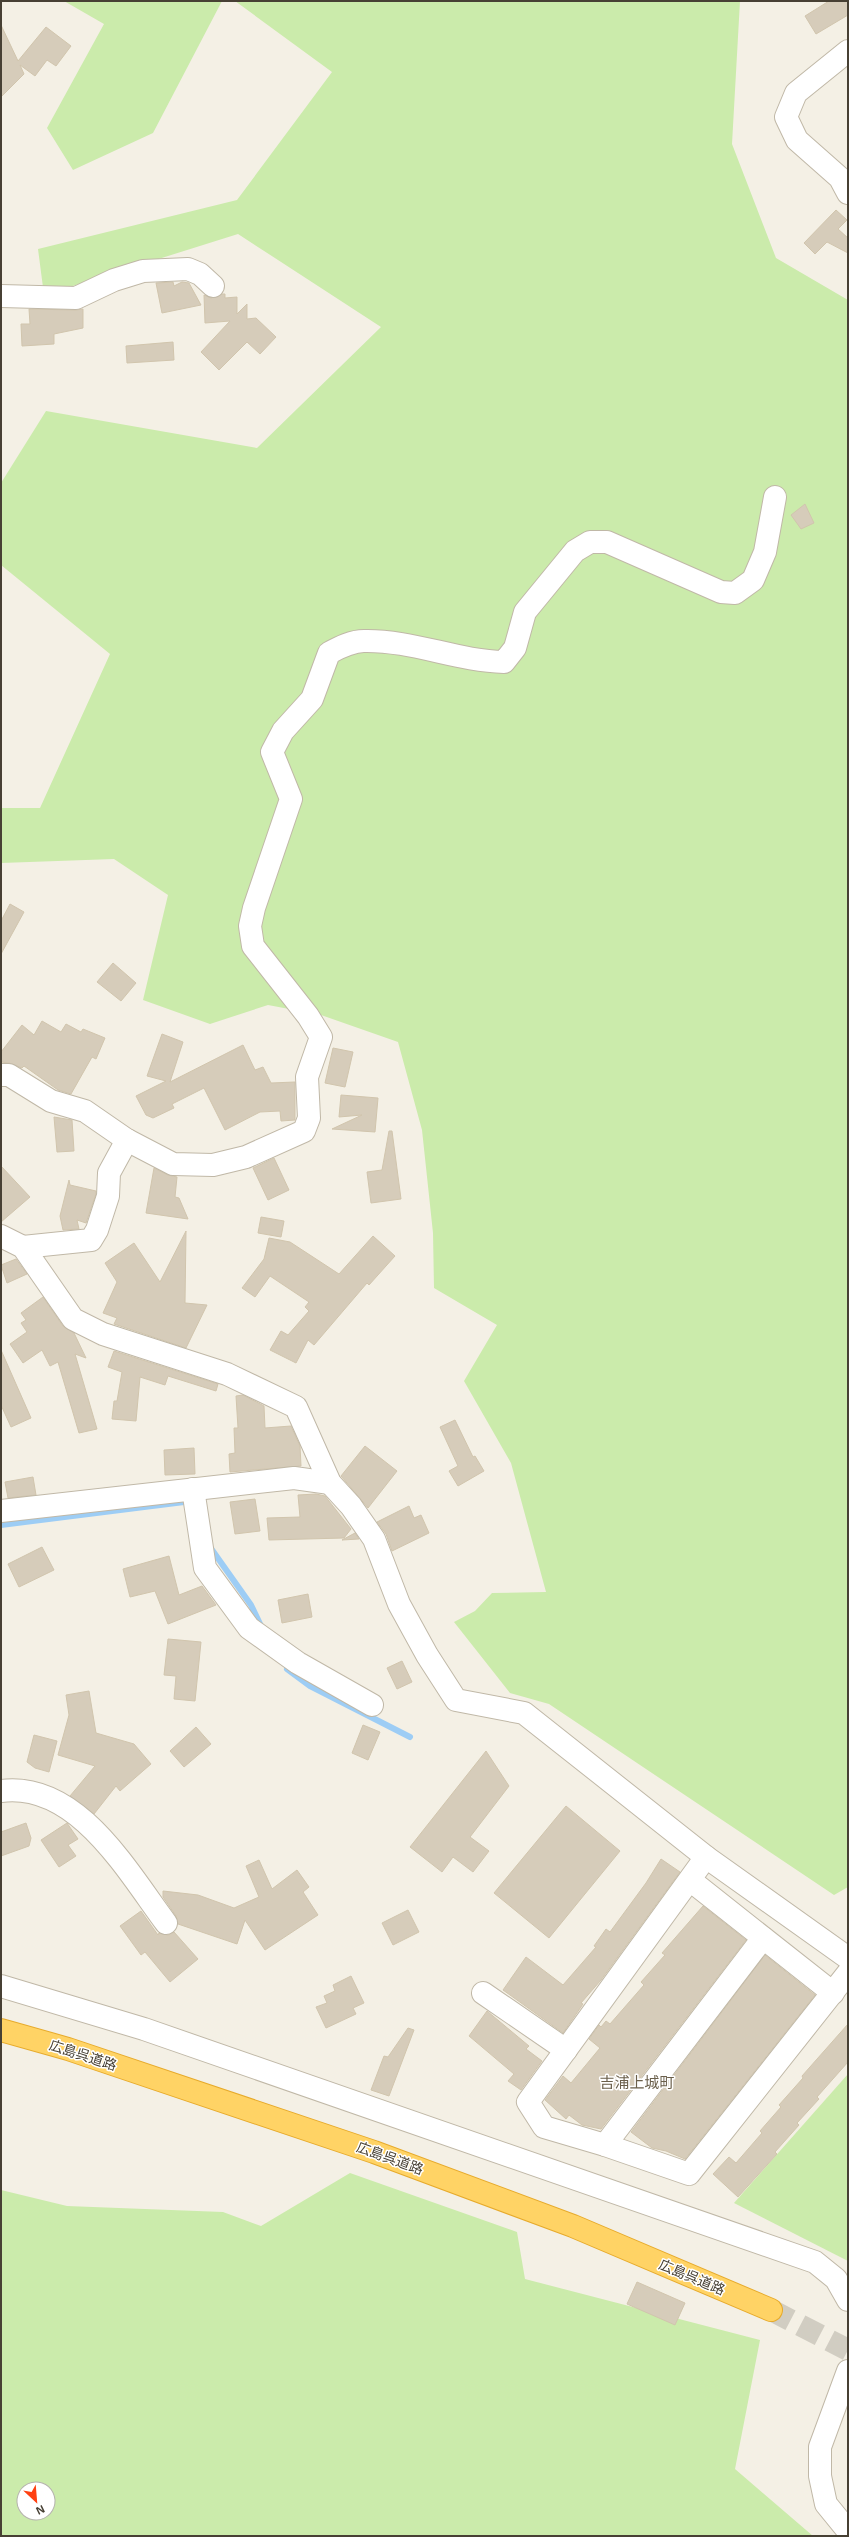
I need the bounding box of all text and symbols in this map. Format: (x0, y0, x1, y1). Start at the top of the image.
street label: 広島呉道路 (47, 2037, 119, 2073)
district label: 吉浦上城町 (599, 2074, 675, 2091)
street label: 広島呉道路 (354, 2139, 426, 2177)
street label: 広島呉道路 (657, 2256, 727, 2298)
north arrow (16, 2481, 56, 2521)
text: N (34, 2503, 47, 2517)

